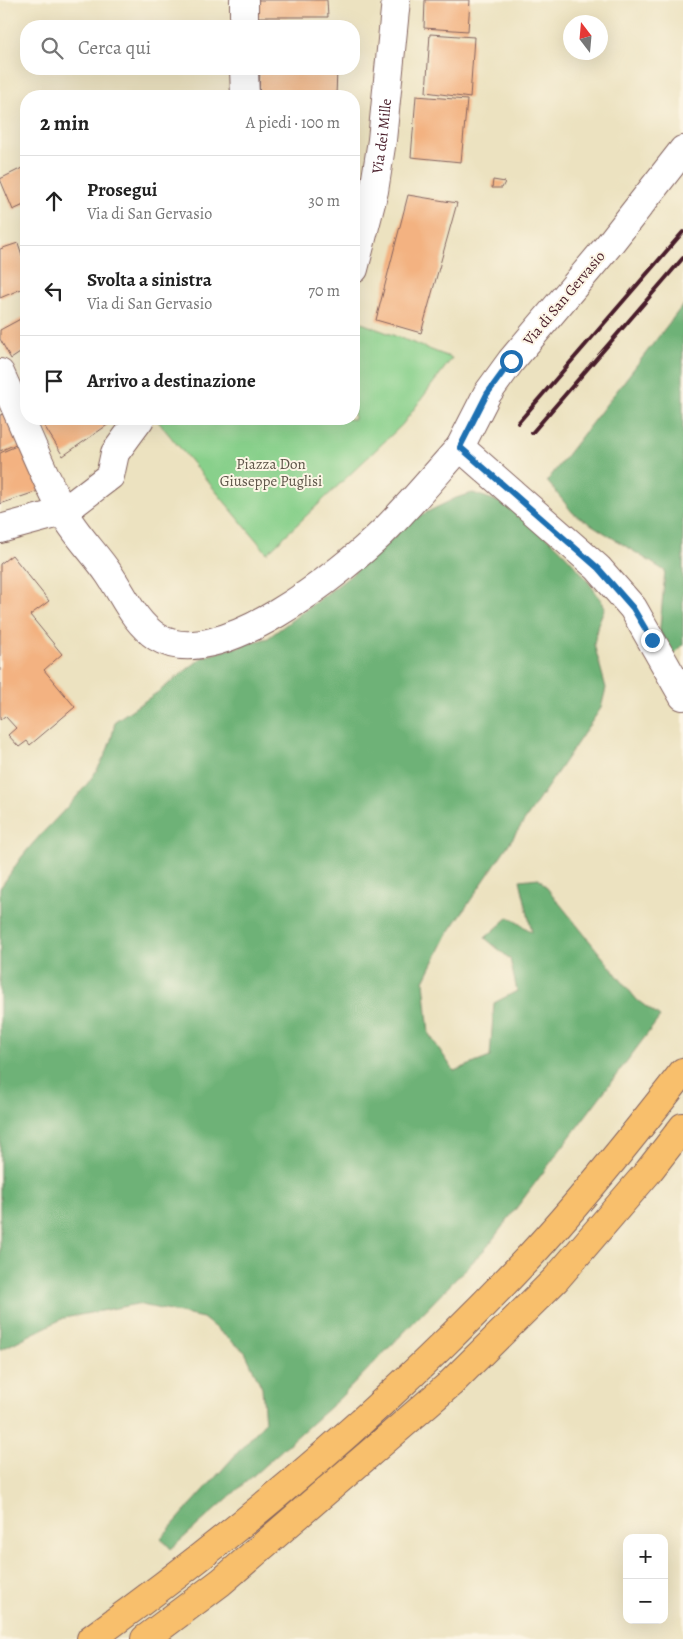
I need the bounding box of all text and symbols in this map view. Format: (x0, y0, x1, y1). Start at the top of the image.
north arrow (563, 15, 608, 60)
search box (20, 20, 360, 75)
icon: search (38, 34, 66, 62)
text: Cerca qui (78, 35, 151, 61)
street label: Via dei Mille (367, 97, 396, 176)
text: 2 min (40, 109, 89, 137)
text: A piedi · 100 m (246, 112, 340, 134)
text: Prosegui (87, 177, 157, 203)
icon: ahead (40, 187, 68, 215)
text: 30 m (308, 190, 340, 212)
text: Via di San Gervasio (87, 203, 212, 225)
street label: Via di San Gervasio (518, 247, 609, 350)
text: Svolta a sinistra (87, 267, 212, 293)
icon: left (40, 277, 68, 305)
text: 70 m (308, 280, 340, 302)
text: Via di San Gervasio (87, 293, 212, 315)
route start (500, 350, 523, 373)
icon: arrive (40, 367, 68, 395)
text: Arrivo a destinazione (87, 368, 256, 394)
park label: Piazza Don Giuseppe Puglisi (220, 454, 322, 491)
route end (641, 629, 664, 652)
map controls (623, 1534, 668, 1624)
button: + (623, 1534, 668, 1579)
button: − (623, 1579, 668, 1624)

